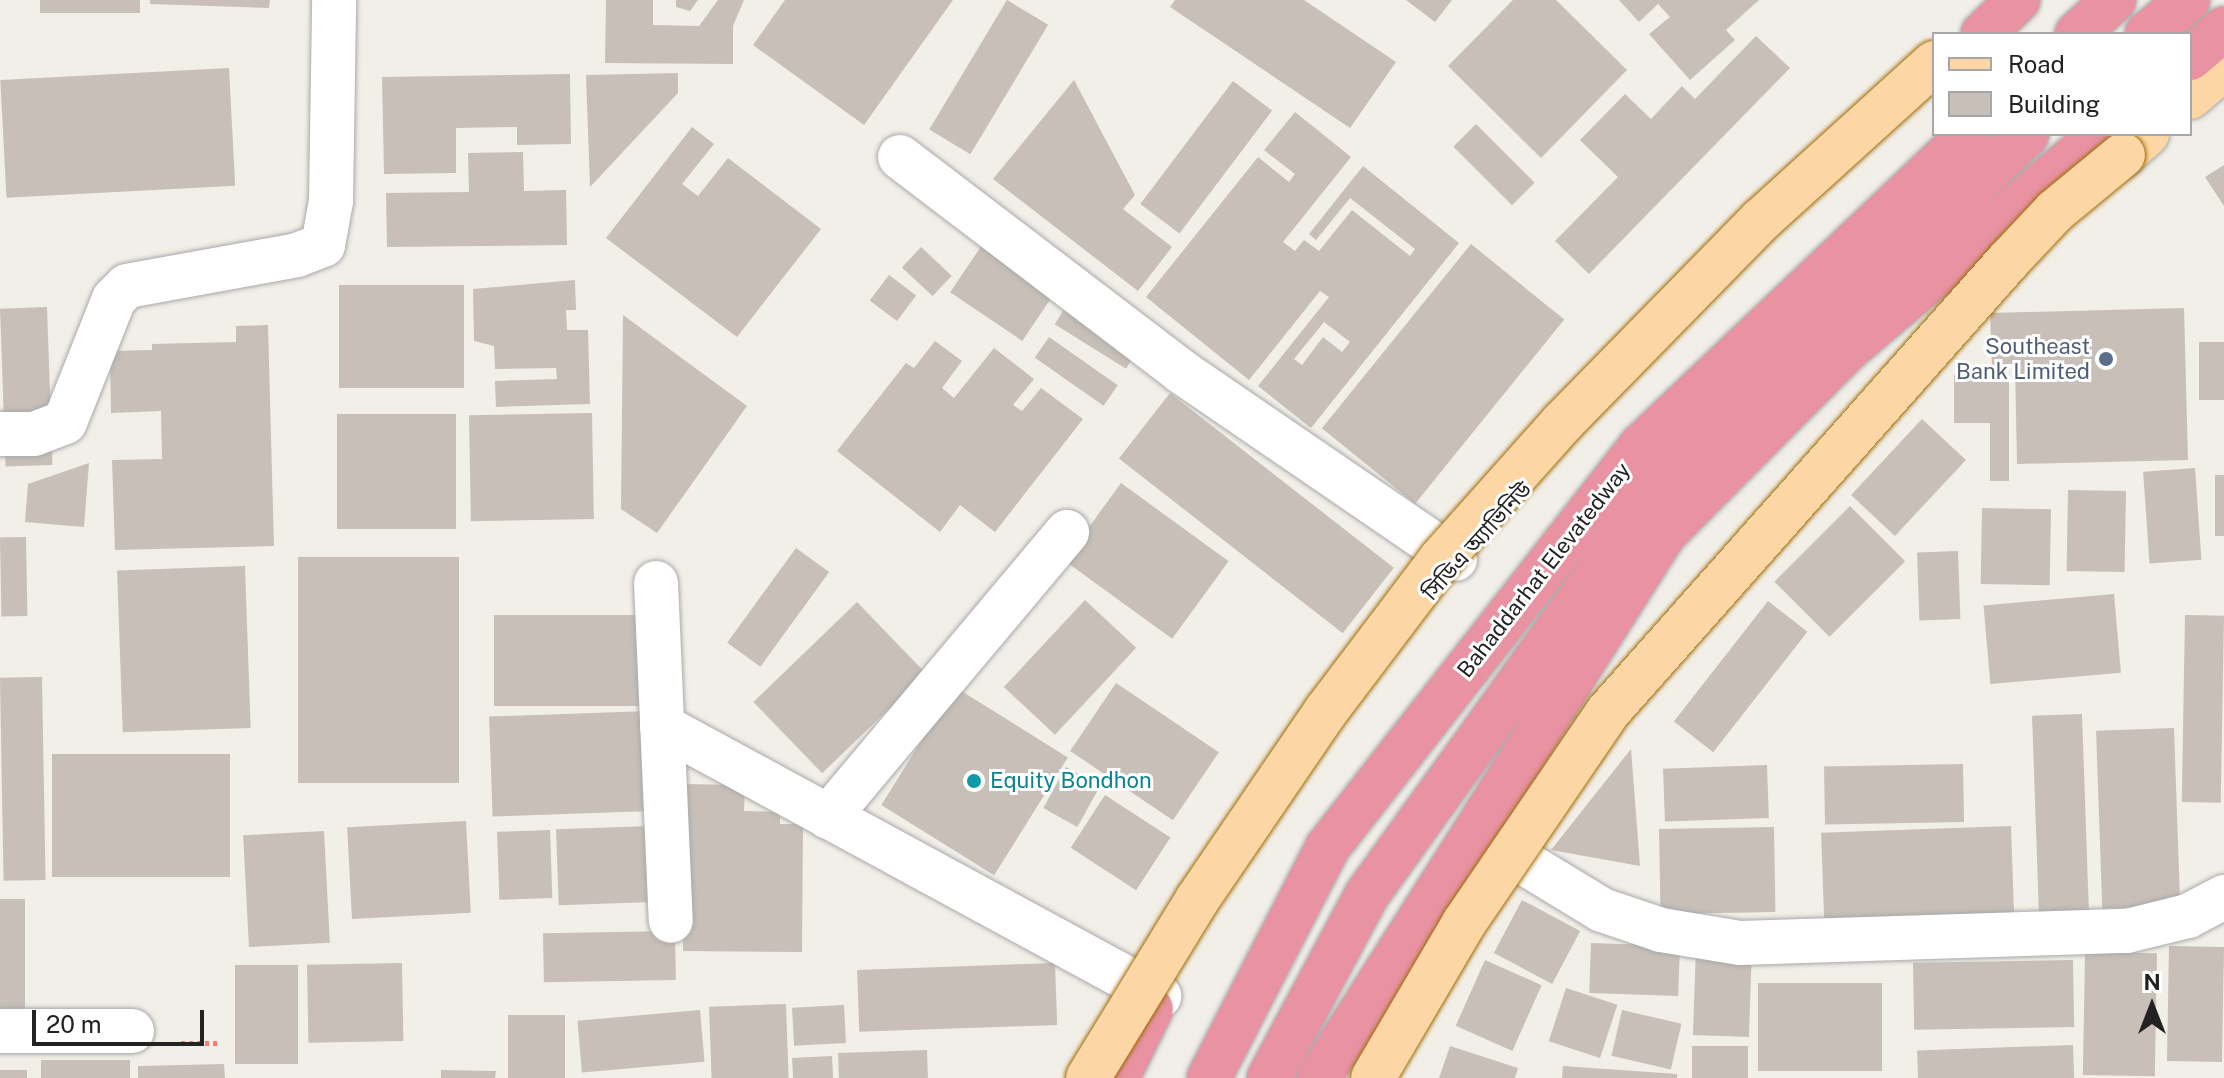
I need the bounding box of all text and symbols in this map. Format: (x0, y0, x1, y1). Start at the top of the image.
legend (1932, 32, 2192, 136)
text: Road (2008, 50, 2065, 78)
text: Building (2008, 90, 2100, 118)
place label: Southeast Bank Limited (1956, 333, 2090, 384)
marker: Southeast Bank Limited (2097, 350, 2115, 368)
street label: Bahaddarhat Elevatedway (1452, 457, 1636, 683)
street label: সিডিএ অ্যাভিনিউ (1417, 476, 1537, 606)
place label: Equity Bondhon (990, 768, 1152, 794)
marker: Equity Bondhon (965, 772, 983, 790)
north arrow (2112, 966, 2192, 1046)
text: N (2143, 969, 2161, 995)
scale bar (36, 994, 208, 1044)
text: 20 m (46, 1010, 102, 1038)

